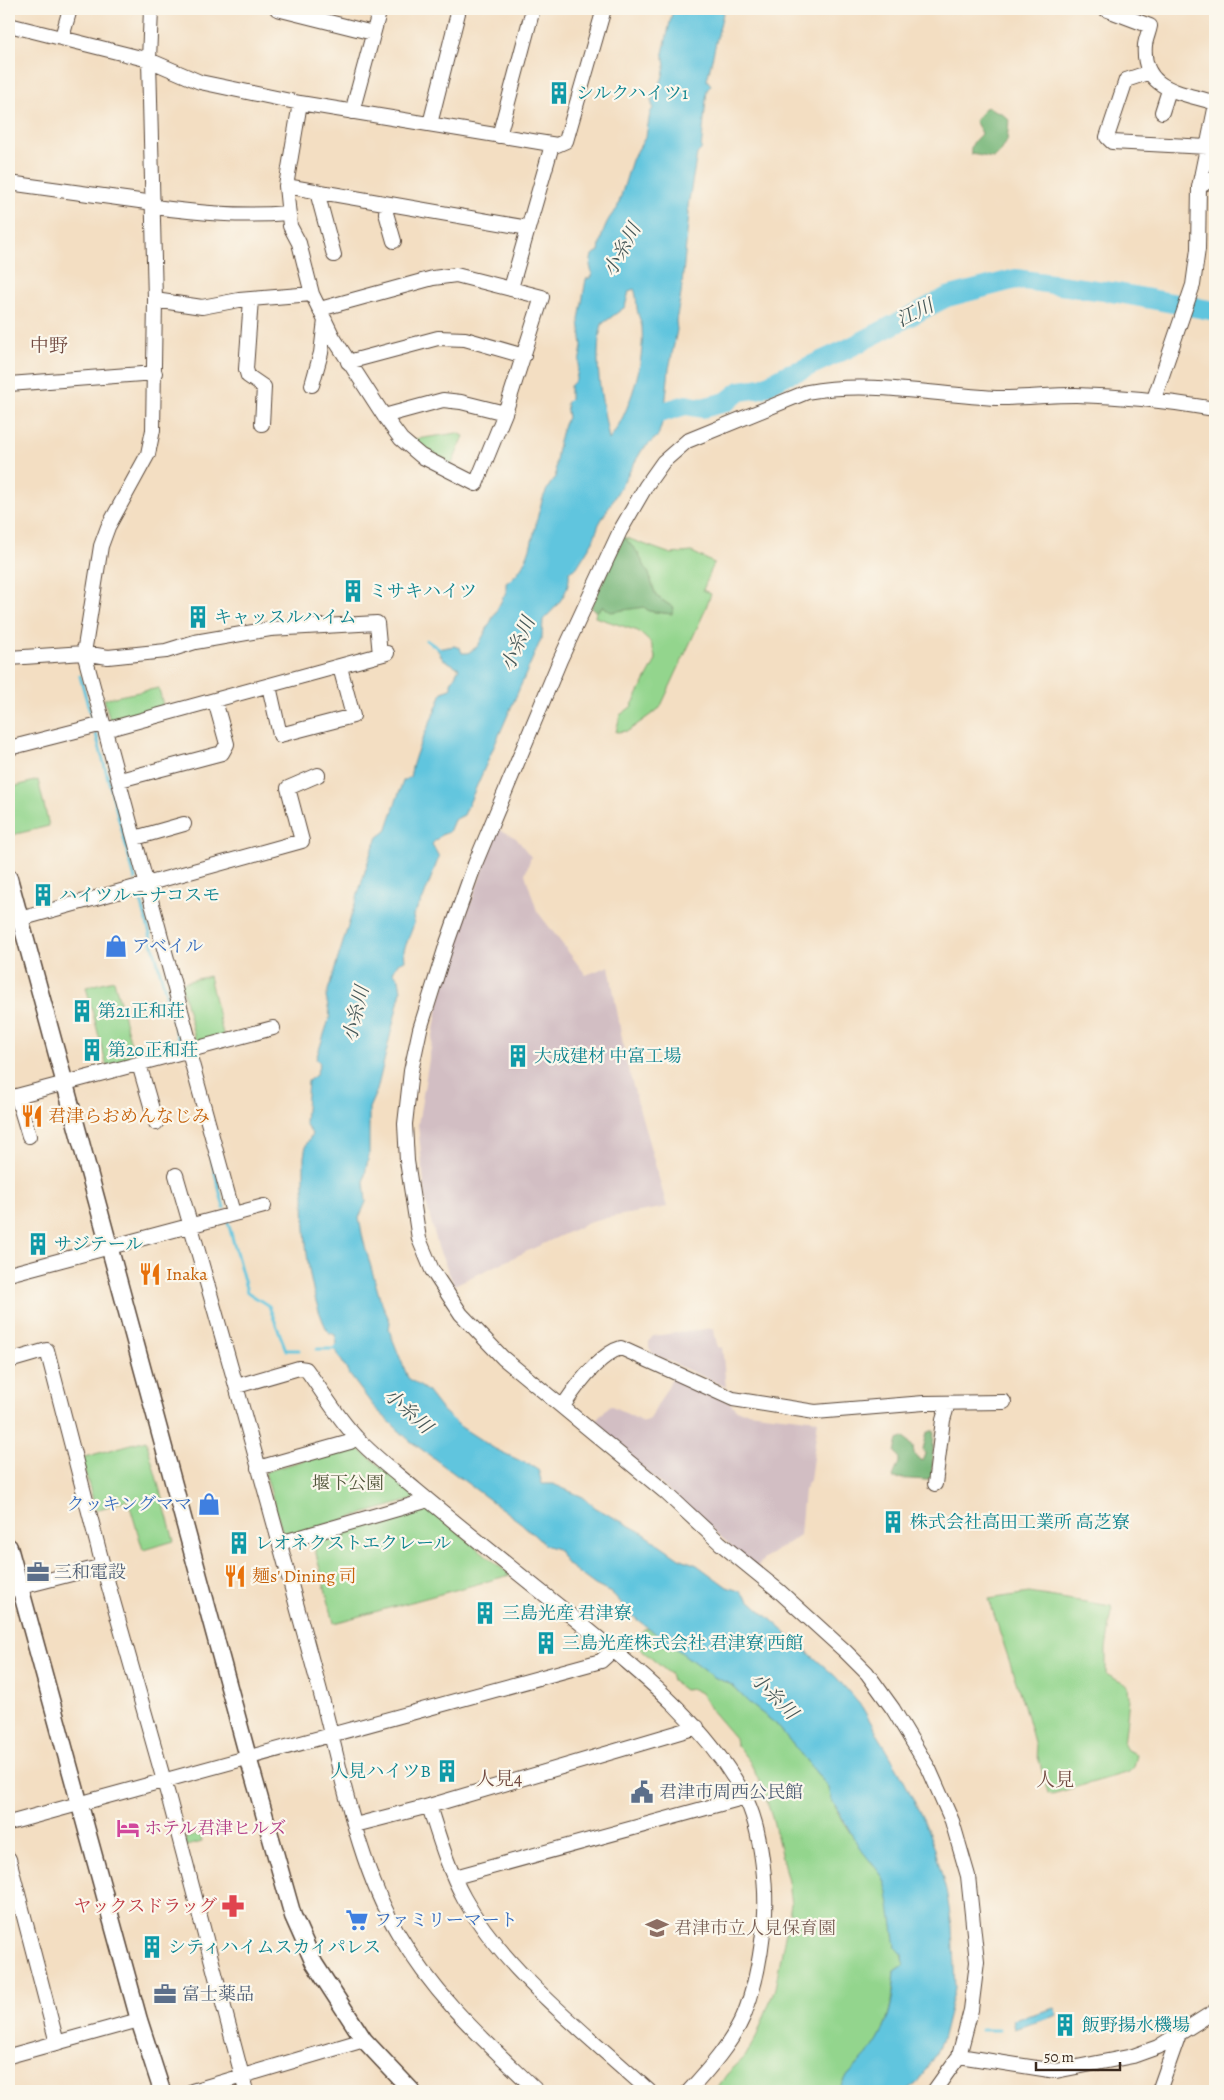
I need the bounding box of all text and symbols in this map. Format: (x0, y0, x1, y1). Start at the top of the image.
building icon: シルクハイツ1 (546, 80, 572, 106)
place label: シルクハイツ1 (576, 81, 688, 105)
water label: 小糸川 (597, 217, 648, 281)
water label: 江川 (892, 292, 940, 333)
district label: 中野 (30, 333, 68, 359)
building icon: ミサキハイツ (340, 578, 366, 604)
place label: ミサキハイツ (369, 579, 477, 603)
building icon: キャッスルハイム (185, 604, 211, 630)
place label: キャッスルハイム (214, 605, 357, 629)
water label: 小糸川 (495, 611, 542, 675)
building icon: ハイツルーナコスモ (30, 882, 56, 908)
place label: ハイツルーナコスモ (59, 883, 220, 907)
shop icon: アベイル (103, 933, 129, 959)
place label: アベイル (132, 934, 203, 958)
water label: 小糸川 (336, 981, 376, 1045)
building icon: 第21正和荘 (69, 998, 95, 1024)
place label: 第21正和荘 (98, 999, 185, 1023)
building icon: 第20正和荘 (79, 1037, 105, 1063)
place label: 第20正和荘 (108, 1038, 198, 1062)
building icon: 大成建材 中富工場 (505, 1043, 531, 1069)
place label: 大成建材 中富工場 (534, 1044, 682, 1068)
restaurant icon: 君津らおめんなじみ (19, 1103, 45, 1129)
place label: 君津らおめんなじみ (48, 1104, 210, 1128)
building icon: サジテール (25, 1231, 51, 1257)
place label: サジテール (54, 1232, 143, 1256)
restaurant icon: Inaka (137, 1261, 163, 1287)
place label: Inaka (166, 1262, 208, 1286)
water label: 小糸川 (378, 1382, 439, 1441)
park label: 堰下公園 (312, 1471, 384, 1495)
shop icon: クッキングママ (196, 1491, 222, 1517)
place label: クッキングママ (67, 1492, 192, 1516)
building icon: 株式会社高田工業所 高芝寮 (880, 1509, 906, 1535)
place label: 株式会社高田工業所 高芝寮 (910, 1510, 1130, 1534)
building icon: レオネクストエクレール (226, 1530, 252, 1556)
place label: レオネクストエクレール (255, 1531, 452, 1555)
office icon: 三和電設 (25, 1559, 51, 1585)
place label: 三和電設 (54, 1560, 126, 1584)
restaurant icon: 麺s' Dining 司 (222, 1563, 248, 1589)
place label: 麺s' Dining 司 (252, 1564, 357, 1588)
building icon: 三島光産 君津寮 (472, 1600, 498, 1626)
place label: 三島光産 君津寮 (502, 1601, 632, 1625)
building icon: 三島光産株式会社 君津寮 西館 (533, 1630, 559, 1656)
place label: 三島光産株式会社 君津寮 西館 (562, 1631, 803, 1655)
water label: 小糸川 (745, 1667, 805, 1727)
building icon: 人見ハイツB (434, 1758, 460, 1784)
place label: 人見ハイツB (330, 1759, 431, 1783)
district label: 人見4 (476, 1766, 523, 1792)
district label: 人見 (1036, 1767, 1074, 1793)
public building icon: 君津市周西公民館 (629, 1779, 655, 1805)
place label: 君津市周西公民館 (659, 1780, 803, 1804)
hotel icon: ホテル君津ヒルズ (115, 1815, 141, 1841)
place label: ホテル君津ヒルズ (144, 1816, 287, 1840)
pharmacy icon: ヤックスドラッグ (220, 1893, 246, 1919)
place label: ヤックスドラッグ (74, 1894, 217, 1918)
supermarket icon: ファミリーマート (344, 1907, 370, 1933)
place label: ファミリーマート (374, 1908, 518, 1932)
school or university icon: 君津市立人見保育園 (644, 1915, 670, 1941)
place label: 君津市立人見保育園 (674, 1916, 836, 1940)
building icon: シティハイムスカイパレス (139, 1934, 165, 1960)
place label: シティハイムスカイパレス (168, 1935, 381, 1959)
office icon: 富士薬品 (152, 1981, 178, 2007)
place label: 富士薬品 (182, 1982, 254, 2006)
building icon: 飯野揚水機場 (1052, 2012, 1078, 2038)
place label: 飯野揚水機場 (1082, 2013, 1190, 2037)
scale bar (1036, 2040, 1120, 2072)
text: 50 m (1044, 2047, 1074, 2067)

